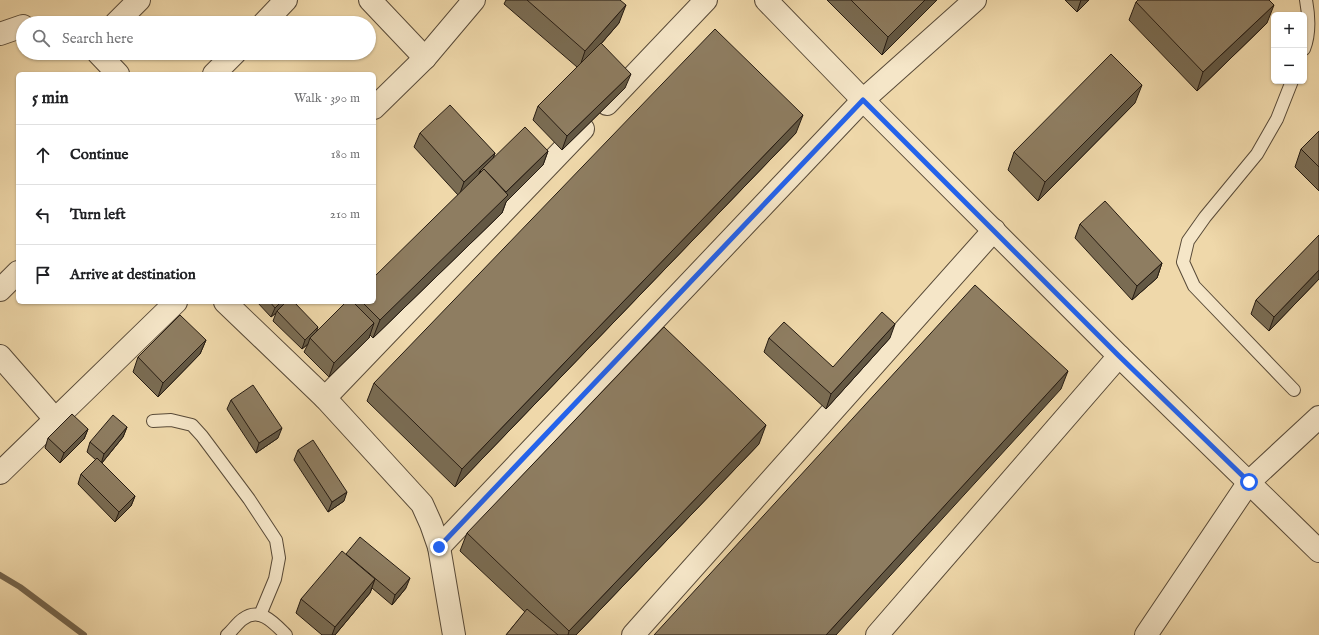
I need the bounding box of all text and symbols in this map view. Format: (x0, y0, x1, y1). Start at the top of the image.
map controls (1271, 12, 1307, 84)
button: + (1271, 12, 1307, 48)
search box (16, 16, 376, 60)
icon: search (30, 27, 52, 49)
text: Search here (62, 29, 133, 48)
button: − (1271, 48, 1307, 84)
text: 5 min (32, 88, 69, 109)
text: Walk · 390 m (294, 90, 360, 107)
icon: ahead (32, 144, 54, 166)
text: Continue (70, 145, 128, 164)
text: 180 m (331, 146, 360, 163)
icon: left (32, 204, 54, 226)
text: Turn left (70, 205, 126, 224)
text: 210 m (330, 206, 360, 223)
icon: arrive (32, 264, 54, 286)
text: Arrive at destination (70, 265, 196, 284)
route start (1240, 473, 1258, 491)
route end (430, 538, 448, 556)

